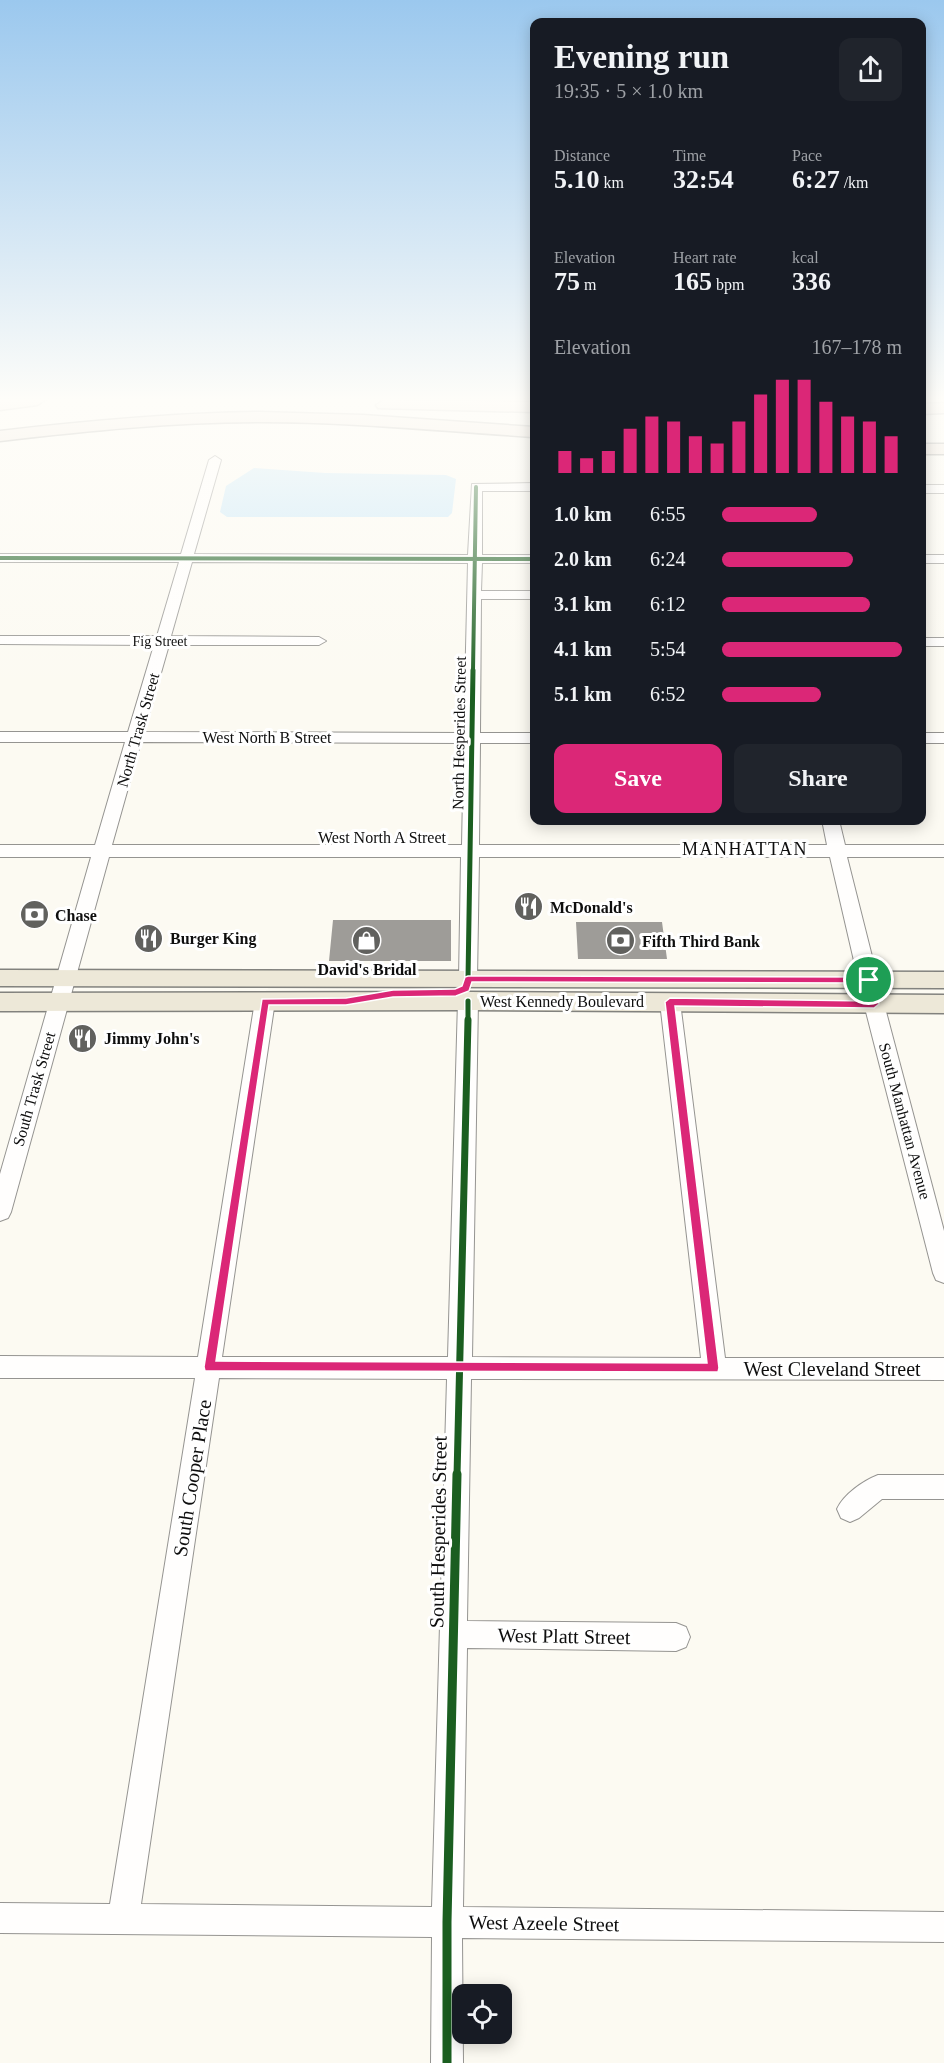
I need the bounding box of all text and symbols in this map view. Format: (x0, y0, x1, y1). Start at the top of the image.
button: share (839, 38, 902, 101)
text: Evening run (554, 39, 729, 75)
text: 19:35 · 5 × 1.0 km (554, 80, 703, 102)
text: Distance (554, 147, 610, 164)
text: Time (673, 147, 706, 164)
text: Pace (792, 147, 822, 164)
text: 5.10 (554, 165, 600, 194)
text: 32:54 (673, 165, 734, 194)
text: 6:27 (792, 165, 840, 194)
text: km (600, 174, 624, 191)
text: /km (840, 174, 869, 191)
text: Elevation (554, 249, 615, 266)
text: Heart rate (673, 249, 737, 266)
text: kcal (792, 249, 819, 266)
text: 75 (554, 267, 580, 296)
text: 165 (673, 267, 712, 296)
text: 336 (792, 267, 831, 296)
text: m (580, 276, 596, 293)
text: bpm (712, 276, 744, 293)
text: Elevation (554, 336, 631, 358)
text: 167–178 m (811, 336, 902, 358)
text: 1.0 km (554, 503, 612, 525)
text: 6:55 (650, 503, 686, 525)
text: 2.0 km (554, 548, 612, 570)
text: 6:24 (650, 548, 686, 570)
text: 3.1 km (554, 593, 612, 615)
text: 6:12 (650, 593, 686, 615)
street label: Fig Street (133, 634, 188, 649)
text: 4.1 km (554, 638, 612, 660)
text: 5:54 (650, 638, 686, 660)
street label: North Hesperides Street (449, 655, 470, 810)
street label: North Trask Street (114, 670, 163, 789)
text: 5.1 km (554, 683, 612, 705)
text: 6:52 (650, 683, 686, 705)
street label: West North B Street (203, 729, 332, 746)
button: Save (554, 744, 722, 813)
button: Share (734, 744, 902, 813)
street label: West North A Street (318, 829, 447, 846)
district label: MANHATTAN (682, 839, 808, 859)
restaurant icon: McDonald's (513, 891, 545, 923)
bank icon: Chase (18, 899, 50, 931)
place label: McDonald's (550, 899, 633, 916)
place label: Chase (55, 907, 97, 924)
restaurant icon: Burger King (133, 922, 165, 954)
shop icon: David's Bridal (351, 925, 383, 957)
bank icon: Fifth Third Bank (605, 925, 637, 957)
place label: Burger King (170, 930, 256, 948)
place label: Fifth Third Bank (642, 933, 760, 950)
pin (843, 954, 894, 1005)
place label: David's Bridal (317, 961, 417, 978)
icon: arrive (852, 963, 885, 996)
street label: West Kennedy Boulevard (480, 993, 644, 1011)
restaurant icon: Jimmy John's (67, 1022, 99, 1054)
street label: South Trask Street (10, 1029, 59, 1148)
place label: Jimmy John's (104, 1030, 200, 1048)
street label: South Manhattan Avenue (876, 1041, 934, 1201)
street label: West Cleveland Street (743, 1358, 921, 1380)
street label: South Cooper Place (169, 1398, 216, 1558)
street label: South Hesperides Street (425, 1435, 452, 1628)
street label: West Platt Street (497, 1624, 631, 1648)
street label: West Azeele Street (469, 1911, 620, 1935)
map controls (452, 1984, 512, 2044)
button: locate (452, 1984, 512, 2044)

